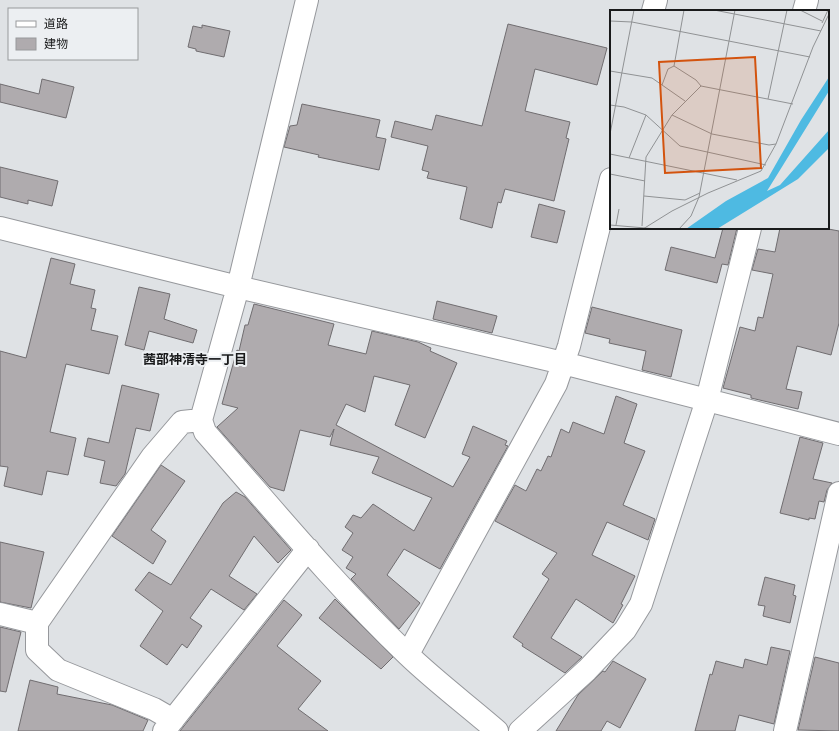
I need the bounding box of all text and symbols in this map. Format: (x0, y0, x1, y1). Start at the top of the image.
legend (8, 8, 138, 60)
inset map (610, 10, 829, 229)
text: 道路 (44, 16, 68, 32)
text: 建物 (44, 36, 68, 52)
district label: 茜部神清寺一丁目 (143, 351, 247, 369)

